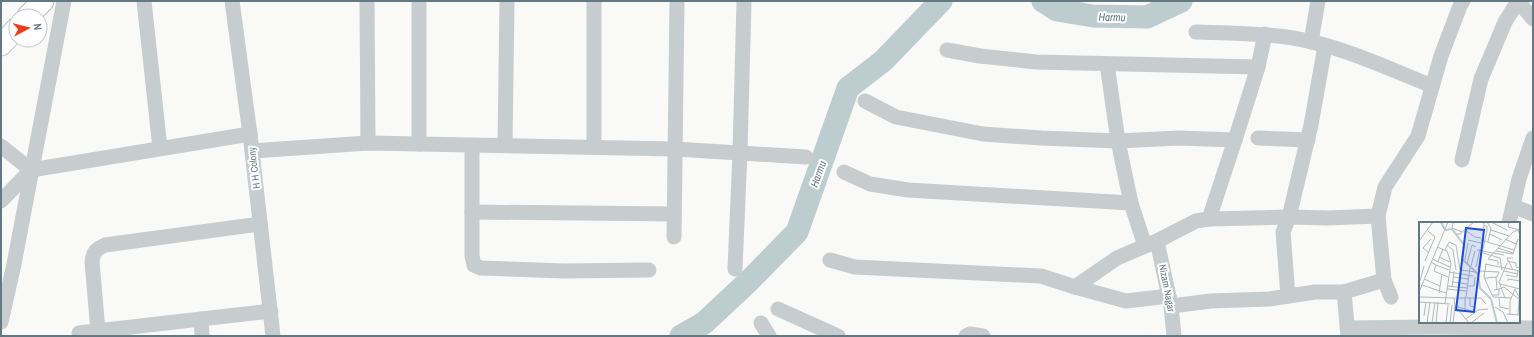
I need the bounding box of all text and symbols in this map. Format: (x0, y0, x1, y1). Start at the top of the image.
north arrow (8, 8, 48, 48)
water label: Harmu (1098, 10, 1126, 24)
text: N (31, 23, 45, 31)
street label: H H Colony (245, 146, 263, 190)
water label: Harmu (807, 159, 829, 189)
inset map (1419, 222, 1520, 323)
street label: Nizam Nagar (1156, 263, 1178, 313)

